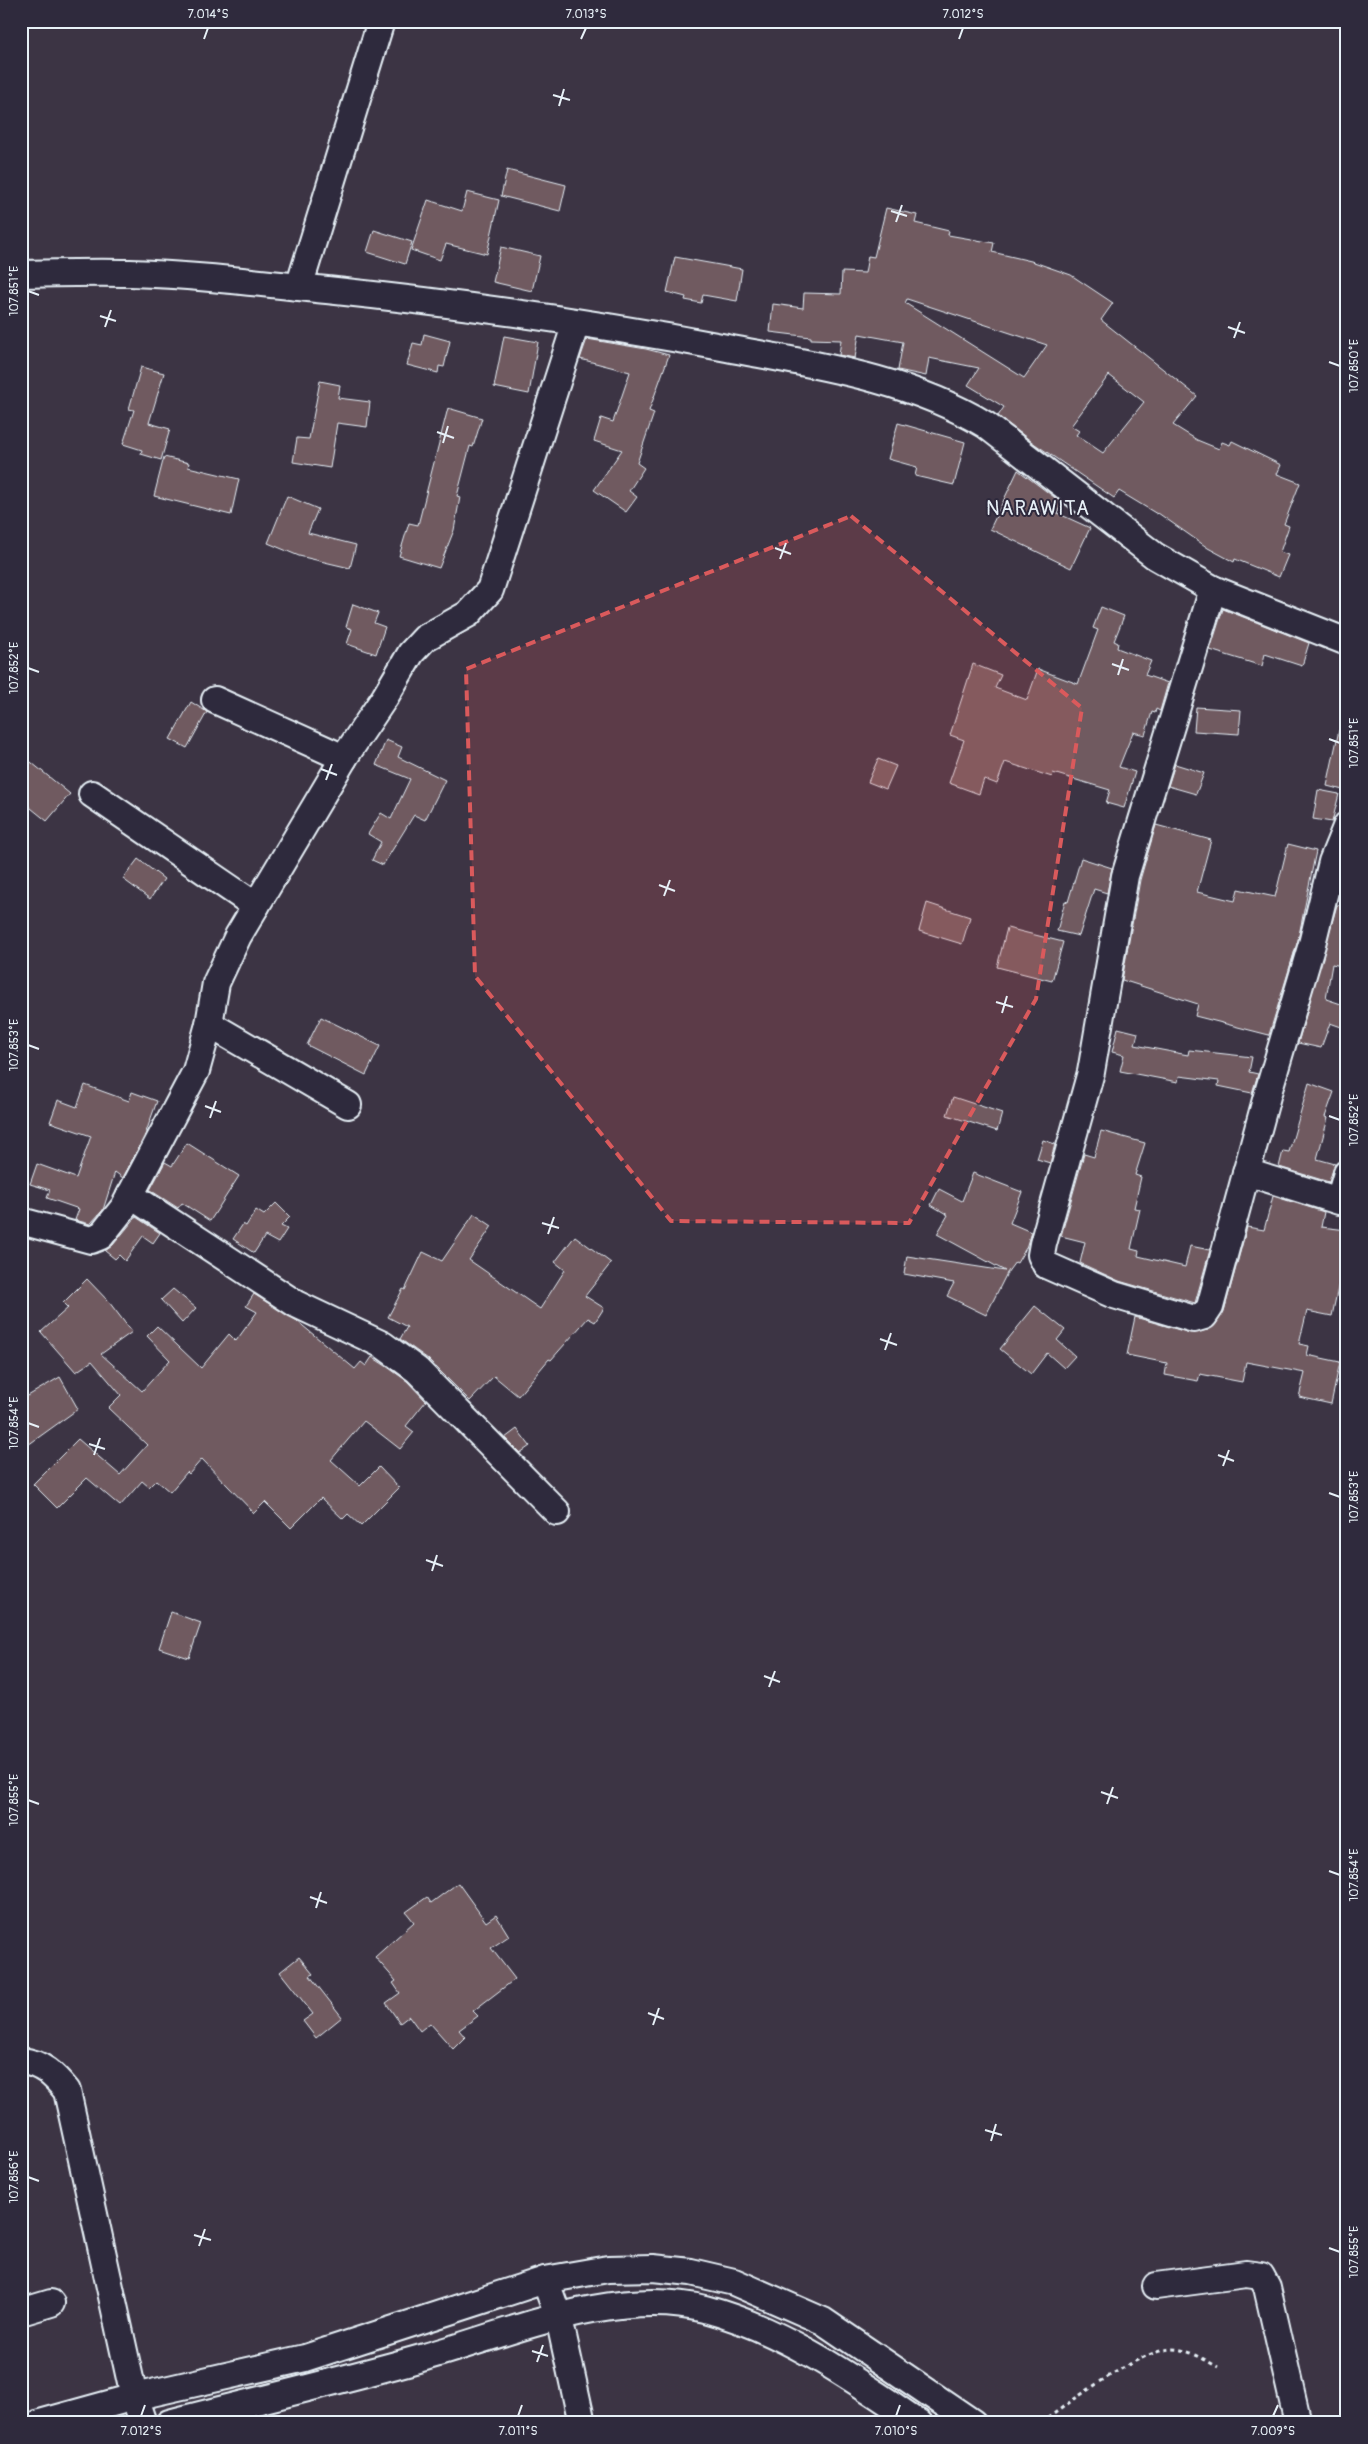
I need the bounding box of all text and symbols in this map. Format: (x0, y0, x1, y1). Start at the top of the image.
text: 7.014°S (187, 7, 229, 22)
text: 7.013°S (566, 7, 606, 22)
text: 7.012°S (943, 7, 983, 22)
text: 107.851°E (7, 266, 22, 316)
text: 107.850°E (1347, 339, 1362, 393)
district label: NARAWITA (986, 496, 1090, 521)
text: 107.852°E (7, 642, 22, 694)
text: 107.851°E (1347, 718, 1362, 768)
text: 107.853°E (7, 1019, 22, 1071)
text: 107.852°E (1347, 1094, 1362, 1146)
text: 107.854°E (7, 1397, 22, 1449)
text: 107.853°E (1347, 1471, 1362, 1523)
text: 107.855°E (7, 1774, 22, 1826)
text: 107.854°E (1347, 1849, 1362, 1901)
text: 107.856°E (7, 2151, 22, 2203)
text: 107.855°E (1347, 2226, 1362, 2278)
text: 7.012°S (121, 2424, 161, 2439)
text: 7.011°S (499, 2424, 537, 2439)
text: 7.010°S (875, 2424, 917, 2439)
text: 7.009°S (1251, 2424, 1295, 2439)

